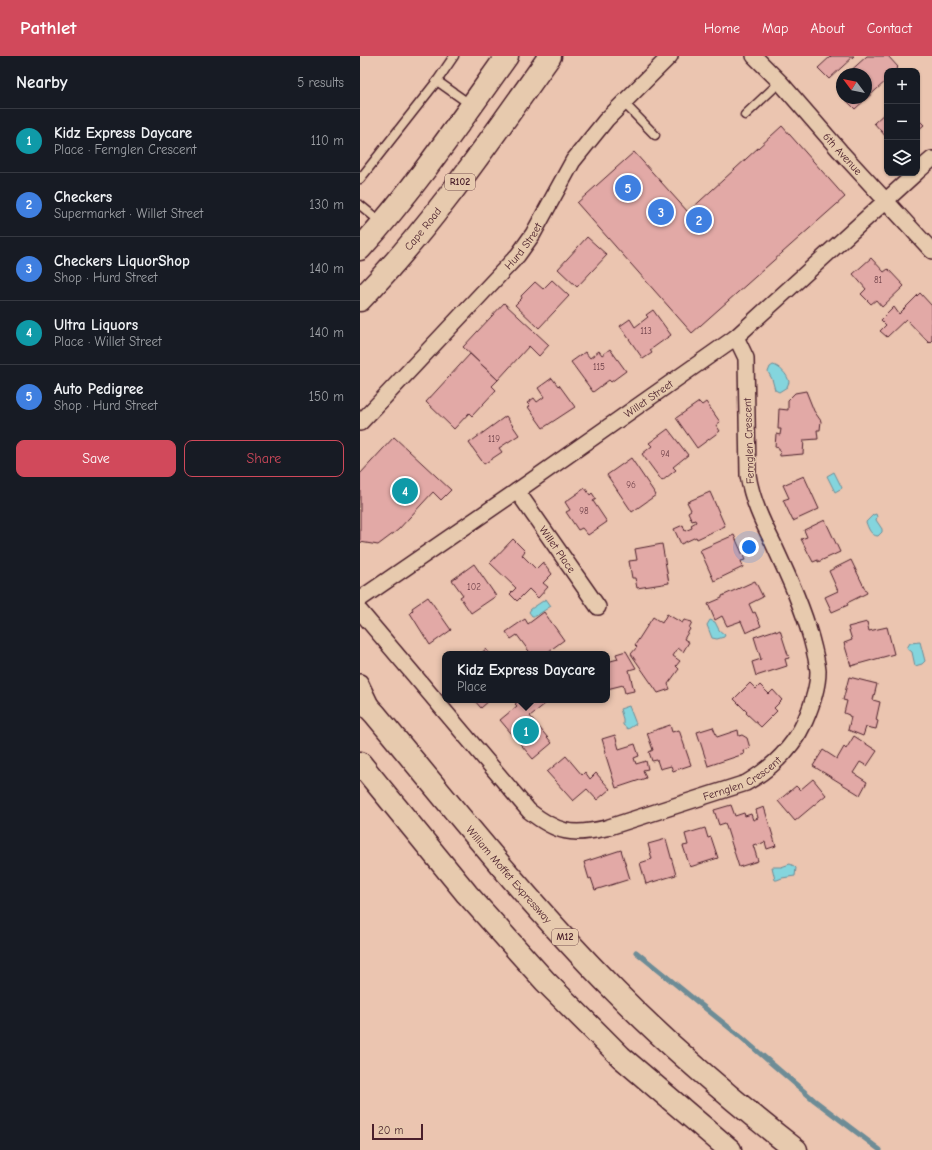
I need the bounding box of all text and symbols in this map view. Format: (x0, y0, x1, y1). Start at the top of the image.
text: Pathlet (20, 17, 76, 39)
text: Home (704, 20, 740, 37)
text: Map (762, 20, 788, 37)
text: About (810, 20, 845, 37)
text: Contact (867, 20, 912, 37)
north arrow (836, 68, 872, 104)
map controls (884, 68, 920, 176)
button: + (884, 68, 920, 104)
text: Nearby (16, 73, 67, 92)
text: 5 results (297, 75, 344, 90)
button: − (884, 104, 920, 140)
text: Kidz Express Daycare (54, 124, 192, 142)
street label: 6th Avenue (820, 130, 865, 178)
text: 1 (26, 133, 32, 148)
text: 110 m (311, 133, 344, 148)
button: layers (884, 140, 920, 176)
text: Place · Fernglen Crescent (54, 142, 196, 157)
pin: 5 (615, 173, 641, 203)
road number: R102 (445, 174, 475, 190)
text: Checkers (54, 188, 112, 206)
text: 2 (26, 197, 32, 212)
text: 130 m (309, 197, 344, 212)
pin: 3 (648, 197, 674, 227)
street label: Cape Road (402, 205, 444, 253)
pin: 2 (686, 205, 712, 235)
text: Supermarket · Willet Street (54, 206, 203, 221)
street label: Hurd Street (502, 220, 545, 272)
text: Checkers LiquorShop (54, 252, 190, 270)
text: 3 (26, 261, 32, 276)
text: 140 m (310, 261, 344, 276)
text: Shop · Hurd Street (54, 270, 158, 285)
house number: 81 (874, 275, 883, 285)
text: Ultra Liquors (54, 316, 138, 334)
text: 4 (26, 325, 32, 340)
text: 140 m (310, 325, 344, 340)
house number: 113 (640, 326, 652, 336)
text: Place · Willet Street (54, 334, 162, 349)
house number: 115 (593, 362, 605, 372)
street label: Willet Street (621, 377, 676, 420)
text: Auto Pedigree (54, 380, 143, 398)
text: 5 (26, 389, 32, 404)
text: 150 m (309, 389, 344, 404)
street label: Fernglen Crescent (741, 397, 757, 484)
text: Shop · Hurd Street (54, 398, 158, 413)
house number: 119 (488, 434, 500, 444)
button: Save (16, 440, 176, 477)
button: Share (184, 440, 344, 477)
house number: 94 (660, 449, 670, 459)
pin: 4 (392, 476, 418, 506)
house number: 96 (626, 480, 636, 490)
house number: 98 (579, 506, 589, 516)
street label: Willet Place (537, 523, 579, 576)
your location (739, 537, 759, 557)
house number: 102 (467, 582, 481, 592)
popup (442, 651, 610, 703)
text: Kidz Express Daycare (457, 661, 595, 679)
text: Place (457, 679, 487, 694)
pin: 1 (513, 716, 539, 746)
street label: Fernglen Crescent (701, 753, 784, 803)
street label: William Moffet Expressway (463, 823, 555, 926)
road number: M12 (552, 929, 578, 945)
scale bar (372, 1122, 423, 1141)
text: 20 m (378, 1124, 403, 1137)

